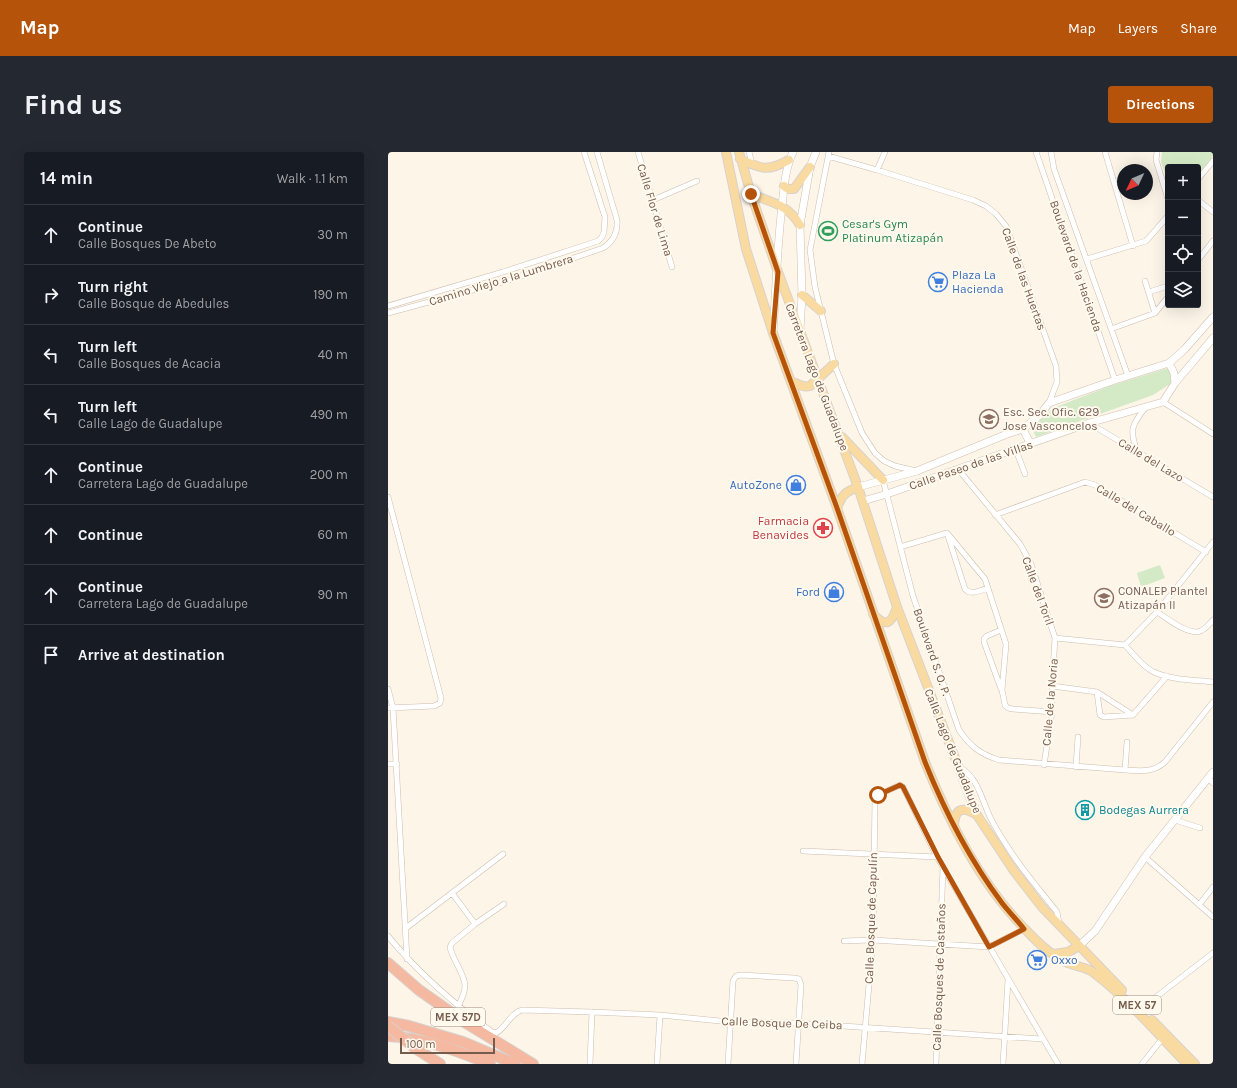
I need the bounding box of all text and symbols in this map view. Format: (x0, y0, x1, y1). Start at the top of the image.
text: Map (20, 17, 59, 39)
text: Map (1068, 20, 1096, 37)
text: Layers (1118, 20, 1158, 37)
text: Share (1180, 20, 1217, 37)
button: Directions (1108, 86, 1213, 123)
text: Find us (24, 88, 123, 121)
street label: Calle Flor de Lima (634, 162, 676, 258)
north arrow (1117, 164, 1153, 200)
map controls (1165, 164, 1201, 308)
button: + (1165, 164, 1201, 200)
text: 14 min (40, 168, 93, 188)
text: Walk · 1.1 km (277, 171, 348, 186)
route end (742, 185, 760, 203)
street label: Boulevard de la Hacienda (1047, 198, 1105, 334)
button: − (1165, 200, 1201, 236)
place label: Cesar's Gym Platinum Atizapán (842, 217, 943, 245)
text: Continue (78, 218, 143, 236)
sports icon: Cesar's Gym Platinum Atizapán (817, 220, 839, 242)
icon: ahead (40, 224, 62, 246)
street label: Calle de las Huertas (999, 226, 1049, 332)
text: 30 m (317, 227, 348, 242)
text: Calle Bosques De Abeto (78, 236, 216, 251)
button: locate (1165, 236, 1201, 272)
street label: Camino Viejo a la Lumbrera (427, 251, 575, 309)
place label: Plaza La Hacienda (952, 268, 1004, 296)
supermarket icon: Plaza La Hacienda (927, 271, 949, 293)
button: layers (1165, 272, 1201, 308)
text: Turn right (78, 278, 148, 296)
icon: right (40, 284, 62, 306)
text: 190 m (313, 287, 348, 302)
text: Calle Bosque de Abedules (78, 296, 229, 311)
street label: Carretera Lago de Guadalupe (782, 301, 852, 453)
text: Turn left (78, 338, 137, 356)
icon: left (40, 344, 62, 366)
text: 40 m (318, 347, 348, 362)
text: Calle Bosques de Acacia (78, 356, 221, 371)
text: Turn left (78, 398, 137, 416)
icon: left (40, 404, 62, 426)
place label: Esc. Sec. Ofic. 629 Jose Vasconcelos (1003, 405, 1099, 433)
text: 490 m (310, 407, 348, 422)
school or university icon: Esc. Sec. Ofic. 629 Jose Vasconcelos (978, 408, 1000, 430)
text: Calle Lago de Guadalupe (78, 416, 222, 431)
street label: Calle del Lazo (1116, 435, 1186, 485)
street label: Calle Paseo de las Villas (907, 437, 1035, 493)
text: Continue (78, 458, 143, 476)
icon: ahead (40, 464, 62, 486)
text: 200 m (310, 467, 348, 482)
shop icon: AutoZone (785, 474, 807, 496)
text: Carretera Lago de Guadalupe (78, 476, 248, 491)
place label: AutoZone (730, 478, 782, 492)
street label: Calle del Caballo (1094, 481, 1178, 539)
place label: Farmacia Benavides (752, 514, 809, 542)
pharmacy icon: Farmacia Benavides (812, 517, 834, 539)
icon: ahead (40, 524, 62, 546)
text: Continue (78, 526, 143, 544)
text: 60 m (318, 527, 348, 542)
street label: Calle del Toril (1019, 555, 1057, 627)
text: Continue (78, 578, 143, 596)
shop icon: Ford (823, 581, 845, 603)
icon: ahead (40, 584, 62, 606)
place label: CONALEP Plantel Atizapán II (1118, 584, 1208, 612)
place label: Ford (796, 585, 820, 599)
text: 90 m (317, 587, 348, 602)
school or university icon: CONALEP Plantel Atizapán II (1093, 587, 1115, 609)
text: Carretera Lago de Guadalupe (78, 596, 248, 611)
street label: Boulevard S. O. P. (910, 606, 954, 698)
icon: arrive (40, 644, 62, 666)
text: Arrive at destination (78, 646, 225, 664)
street label: Calle de la Noria (1039, 658, 1061, 746)
street label: Calle Lago de Guadalupe (922, 687, 984, 815)
route start (869, 786, 887, 804)
building icon: Bodegas Aurrera (1074, 799, 1096, 821)
place label: Bodegas Aurrera (1099, 803, 1189, 817)
street label: Calle Bosque de Capulín (862, 852, 880, 984)
street label: Calle Bosques de Castaños (929, 903, 949, 1051)
supermarket icon: Oxxo (1026, 949, 1048, 971)
place label: Oxxo (1051, 953, 1078, 967)
road number: MEX 57 (1113, 996, 1161, 1014)
road number: MEX 57D (431, 1008, 485, 1026)
street label: Calle Bosque De Ceiba (721, 1014, 843, 1032)
scale bar (400, 1036, 495, 1055)
text: 100 m (406, 1038, 436, 1051)

